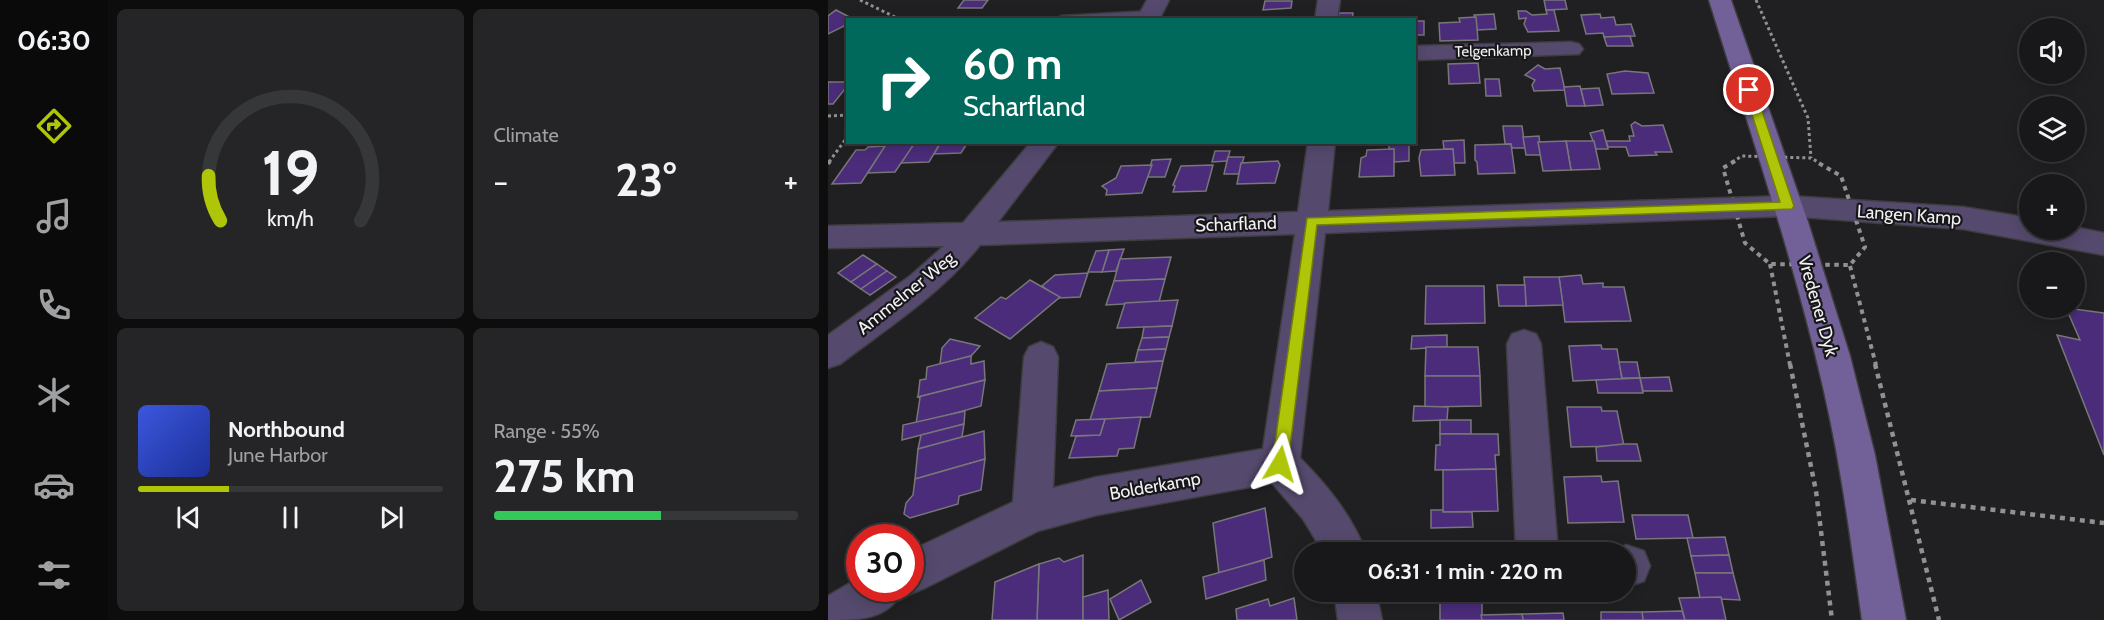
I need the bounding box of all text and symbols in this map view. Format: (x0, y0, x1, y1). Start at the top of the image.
map controls (2019, 18, 2085, 318)
button: sound (2019, 18, 2085, 84)
text: 06:30 (17, 24, 91, 57)
text: 60 m (963, 38, 1062, 90)
street label: Telgenkamp (1454, 41, 1532, 61)
icon: right (864, 42, 942, 120)
pin (1723, 64, 1774, 115)
icon: arrive (1732, 73, 1765, 106)
text: Scharfland (963, 90, 1086, 123)
button: layers (2019, 96, 2085, 162)
icon: directions (33, 105, 75, 147)
text: Climate (494, 123, 559, 147)
text: 19 (261, 135, 319, 211)
text: 23° (615, 153, 676, 207)
text: − (494, 161, 508, 201)
text: + (783, 161, 798, 201)
button: + (2019, 174, 2085, 240)
icon: music (33, 195, 75, 237)
street label: Langen Kamp (1856, 200, 1962, 230)
text: km/h (267, 205, 314, 231)
street label: Scharfland (1195, 212, 1277, 236)
street label: Ammelner Weg (853, 246, 960, 339)
button: − (2019, 252, 2085, 318)
street label: Vredener Dyk (1793, 253, 1843, 360)
icon: phone (33, 284, 75, 326)
icon: climate (33, 374, 75, 416)
text: Northbound (228, 416, 345, 443)
text: Range · 55% (494, 419, 600, 443)
position arrow (1248, 432, 1312, 496)
text: June Harbor (228, 443, 328, 467)
text: 275 km (494, 449, 635, 503)
icon: car (33, 464, 75, 506)
street label: Bolderkamp (1108, 467, 1202, 505)
icon: previous (172, 501, 205, 534)
icon: pause (274, 501, 307, 534)
icon: next (375, 501, 408, 534)
speed limit sign: 30 (846, 524, 924, 602)
icon: filters (33, 554, 75, 596)
text: 06:31 · 1 min · 220 m (1367, 558, 1563, 585)

